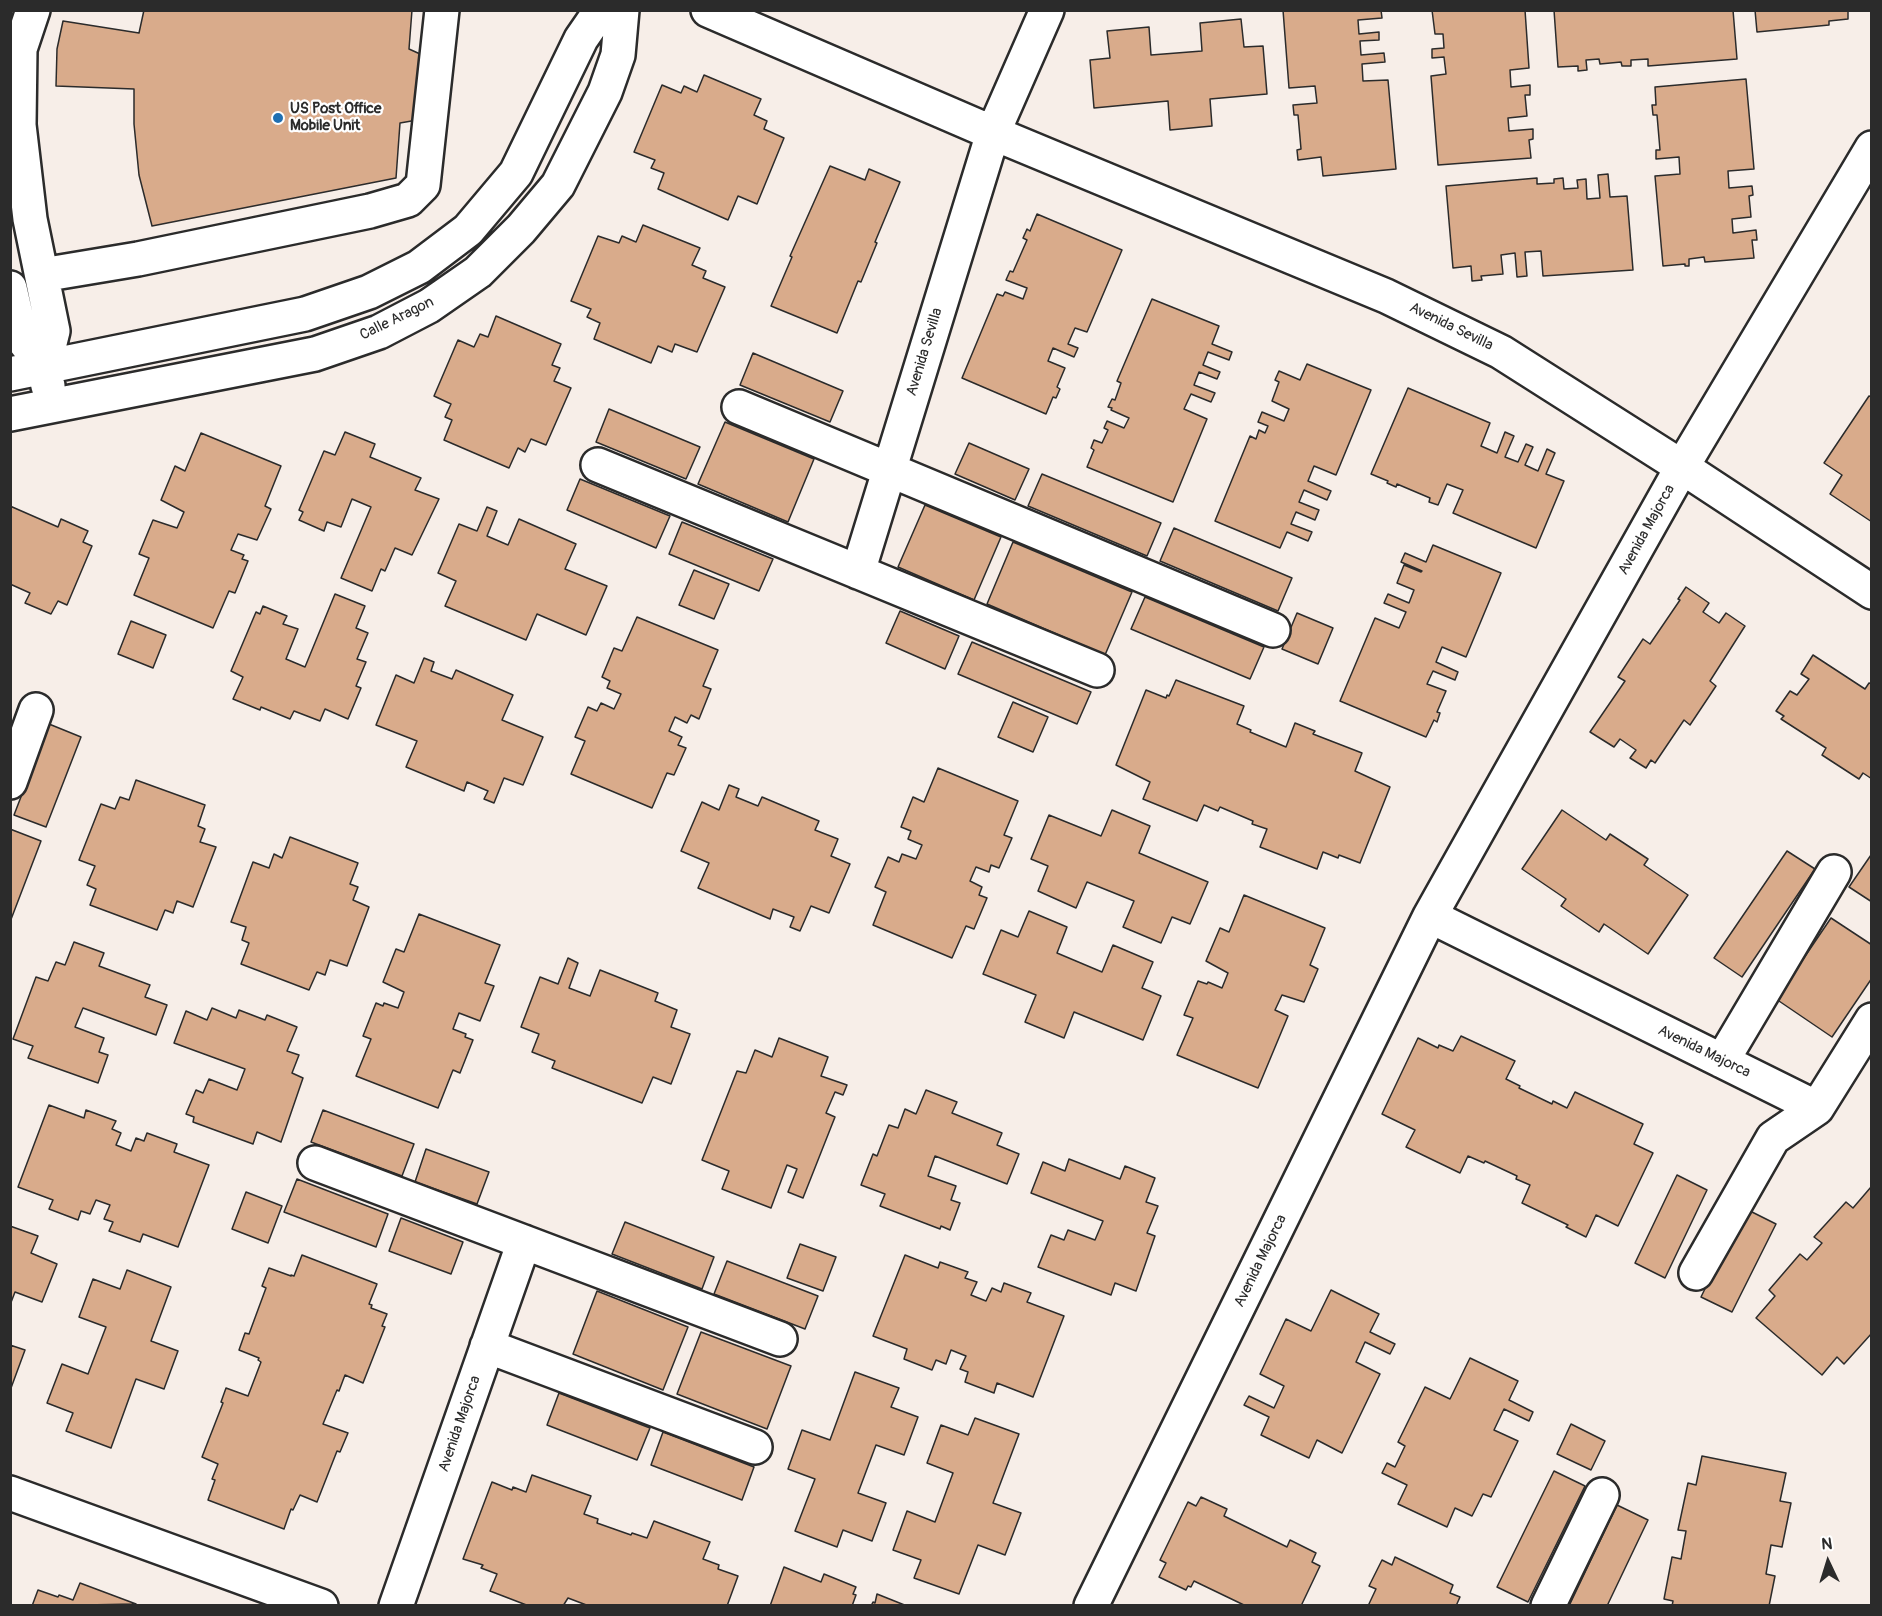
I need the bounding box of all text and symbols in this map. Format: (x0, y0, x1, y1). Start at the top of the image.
place label: US Post Office Mobile Unit (290, 100, 381, 135)
marker: US Post Office Mobile Unit (271, 111, 285, 125)
street label: Calle Aragon (357, 293, 437, 345)
street label: Avenida Sevilla (1406, 299, 1496, 355)
street label: Avenida Sevilla (903, 306, 947, 398)
street label: Avenida Majorca (1615, 482, 1679, 578)
street label: Avenida Majorca (1655, 1022, 1753, 1082)
street label: Avenida Majorca (1231, 1212, 1291, 1310)
street label: Avenida Majorca (435, 1373, 485, 1475)
north arrow (1798, 1532, 1858, 1592)
text: N (1821, 1534, 1833, 1554)

